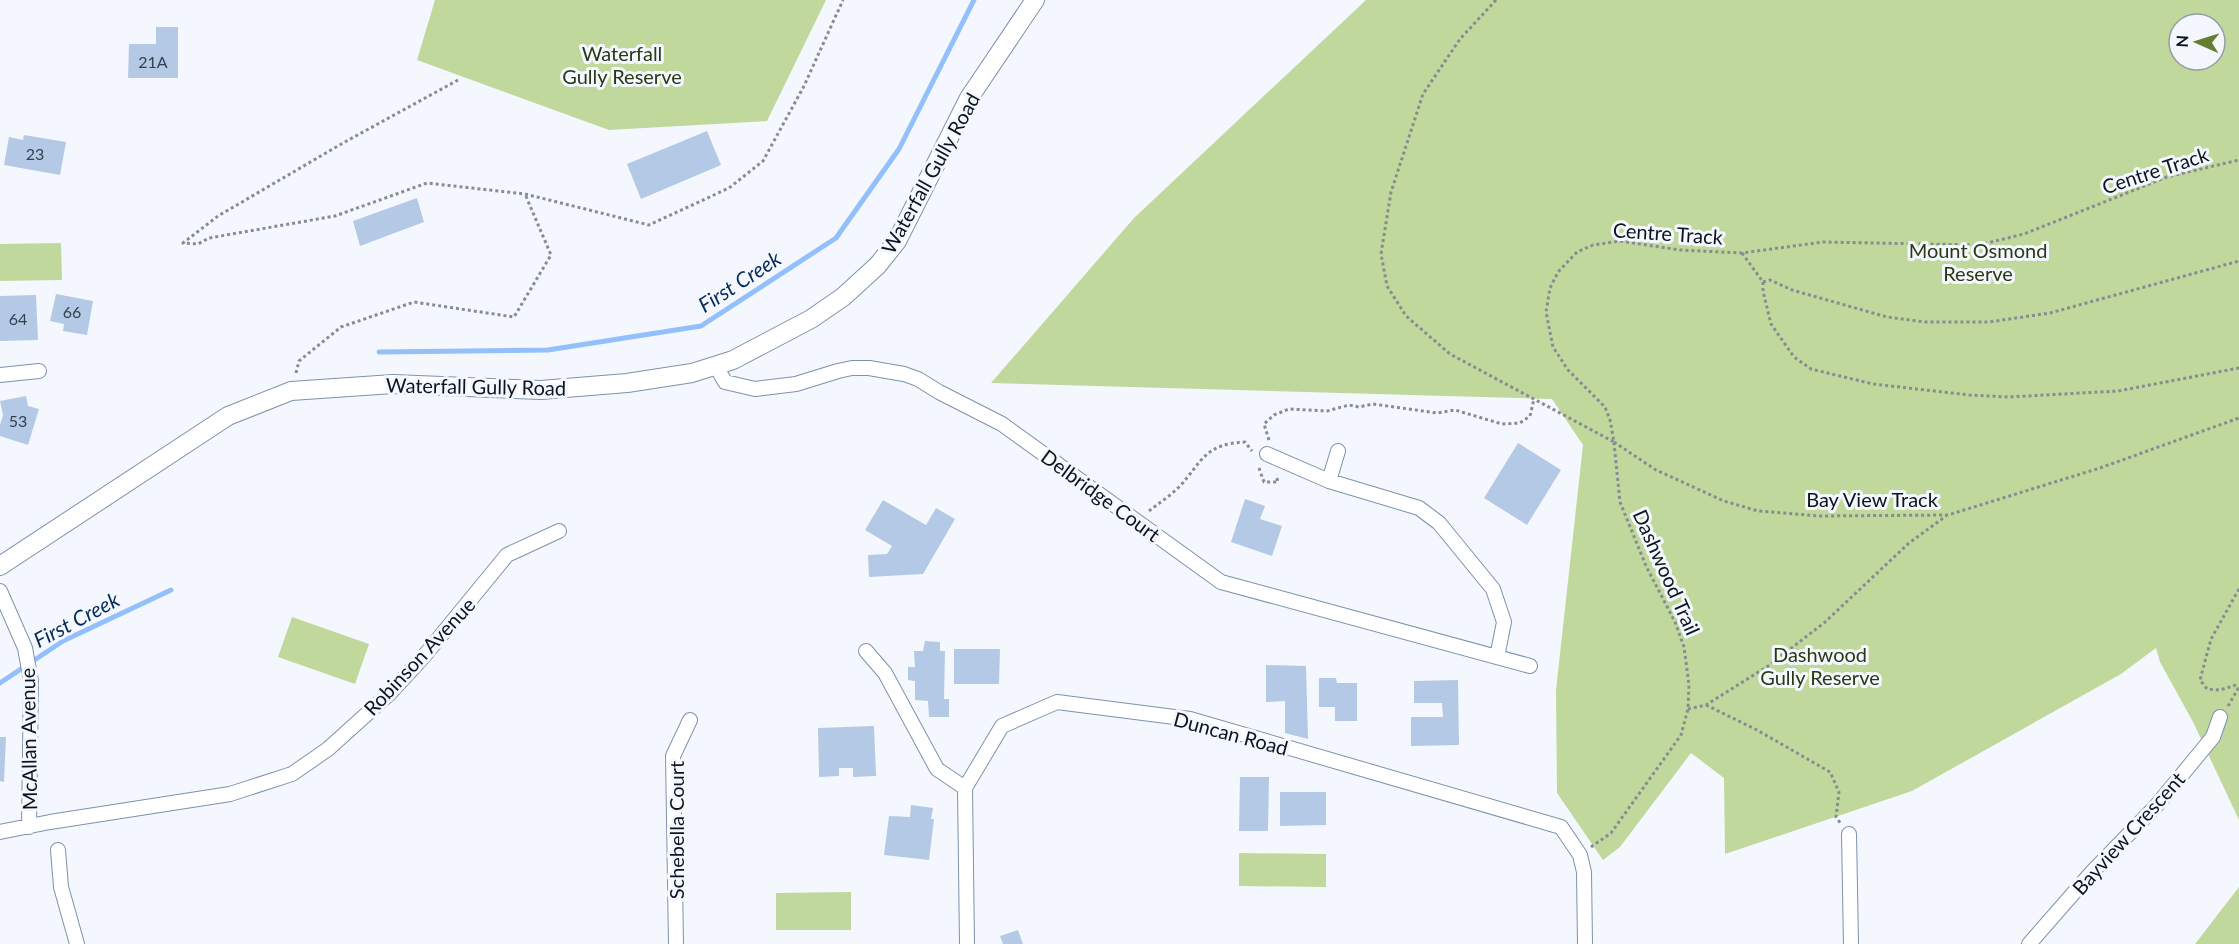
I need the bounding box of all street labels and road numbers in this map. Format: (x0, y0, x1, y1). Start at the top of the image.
street label: Waterfall Gully Road (876, 88, 984, 258)
street label: Centre Track (2099, 141, 2212, 198)
street label: Centre Track (1612, 217, 1725, 249)
street label: Waterfall Gully Road (386, 372, 566, 400)
street label: Delbridge Court (1037, 444, 1165, 546)
street label: Bay View Track (1806, 487, 1939, 511)
street label: Dashwood Trail (1629, 506, 1705, 638)
street label: Robinson Avenue (358, 592, 480, 720)
street label: McAllan Avenue (15, 668, 41, 810)
street label: Duncan Road (1171, 706, 1291, 760)
street label: Schebella Court (664, 761, 688, 899)
street label: Bayview Crescent (2067, 767, 2189, 899)

